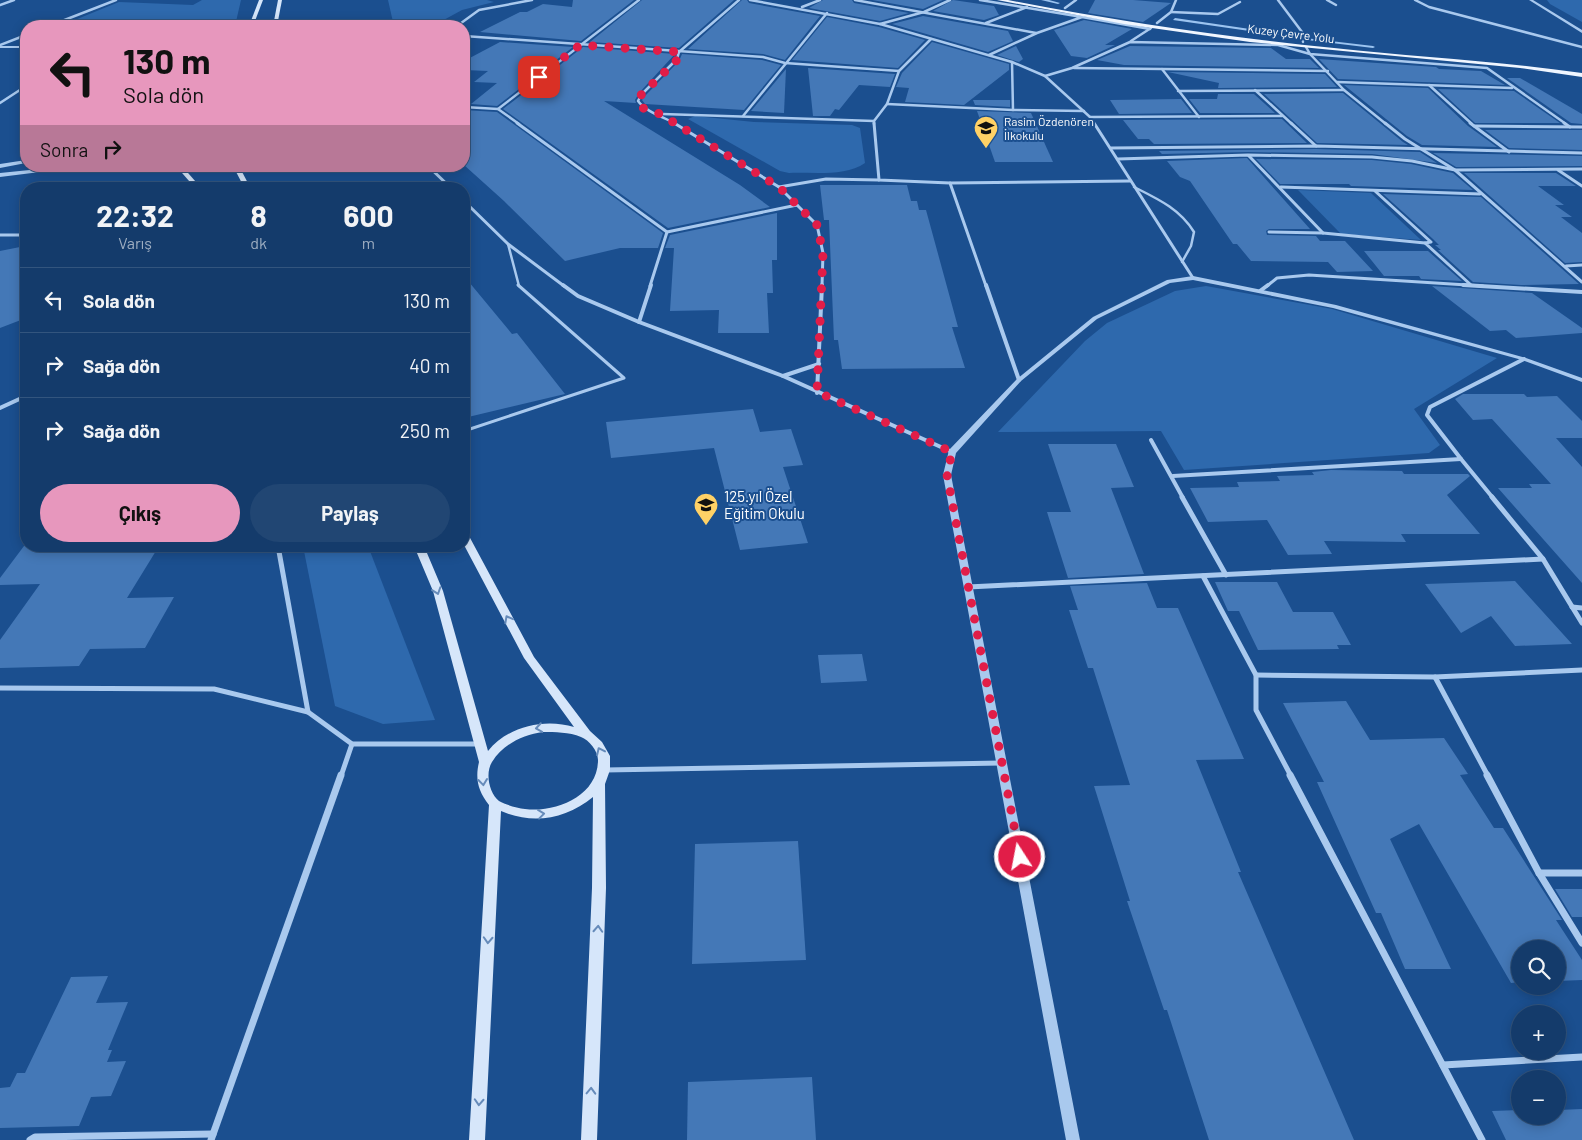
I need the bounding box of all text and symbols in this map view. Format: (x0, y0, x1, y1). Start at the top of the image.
street label: Kuzey Çevre Yolu (1247, 21, 1335, 45)
text: 130 m (123, 39, 210, 81)
icon: left (40, 40, 105, 105)
pin (518, 56, 560, 98)
icon: arrive (525, 63, 553, 91)
text: Sola dön (123, 81, 204, 107)
place label: Rasim Özdenören İlkokulu (1004, 114, 1094, 142)
school or university icon: Rasim Özdenören İlkokulu (973, 115, 999, 149)
icon: right (98, 135, 126, 163)
text: Sonra (40, 138, 88, 161)
text: 22:32 (96, 197, 174, 233)
text: 8 (250, 197, 267, 233)
text: 600 (343, 197, 394, 233)
text: Varış (118, 233, 152, 252)
text: dk (250, 233, 267, 252)
text: m (362, 233, 375, 252)
icon: left (40, 286, 68, 314)
text: Sola dön (83, 289, 155, 312)
text: 130 m (403, 289, 450, 312)
icon: right (40, 351, 68, 379)
text: Sağa dön (83, 354, 160, 377)
text: 40 m (409, 354, 450, 377)
icon: right (40, 416, 68, 444)
text: Sağa dön (83, 419, 160, 442)
text: 250 m (400, 419, 450, 442)
button: Çıkış (40, 484, 240, 542)
button: Paylaş (250, 484, 450, 542)
place label: 125.yıl Özel Eğitim Okulu (724, 487, 805, 522)
school or university icon: 125.yıl Özel Eğitim Okulu (693, 492, 719, 526)
one-way arrow (432, 587, 442, 595)
one-way arrow (504, 615, 514, 624)
one-way arrow (534, 722, 543, 732)
one-way arrow (596, 747, 607, 756)
one-way arrow (477, 778, 488, 786)
one-way arrow (538, 809, 546, 820)
position arrow (993, 830, 1045, 882)
one-way arrow (592, 925, 603, 933)
one-way arrow (482, 936, 493, 944)
map controls (1511, 940, 1566, 1125)
button: search (1511, 940, 1566, 995)
button: + (1511, 1005, 1566, 1060)
button: − (1511, 1070, 1566, 1125)
one-way arrow (586, 1087, 596, 1095)
one-way arrow (473, 1098, 484, 1106)

